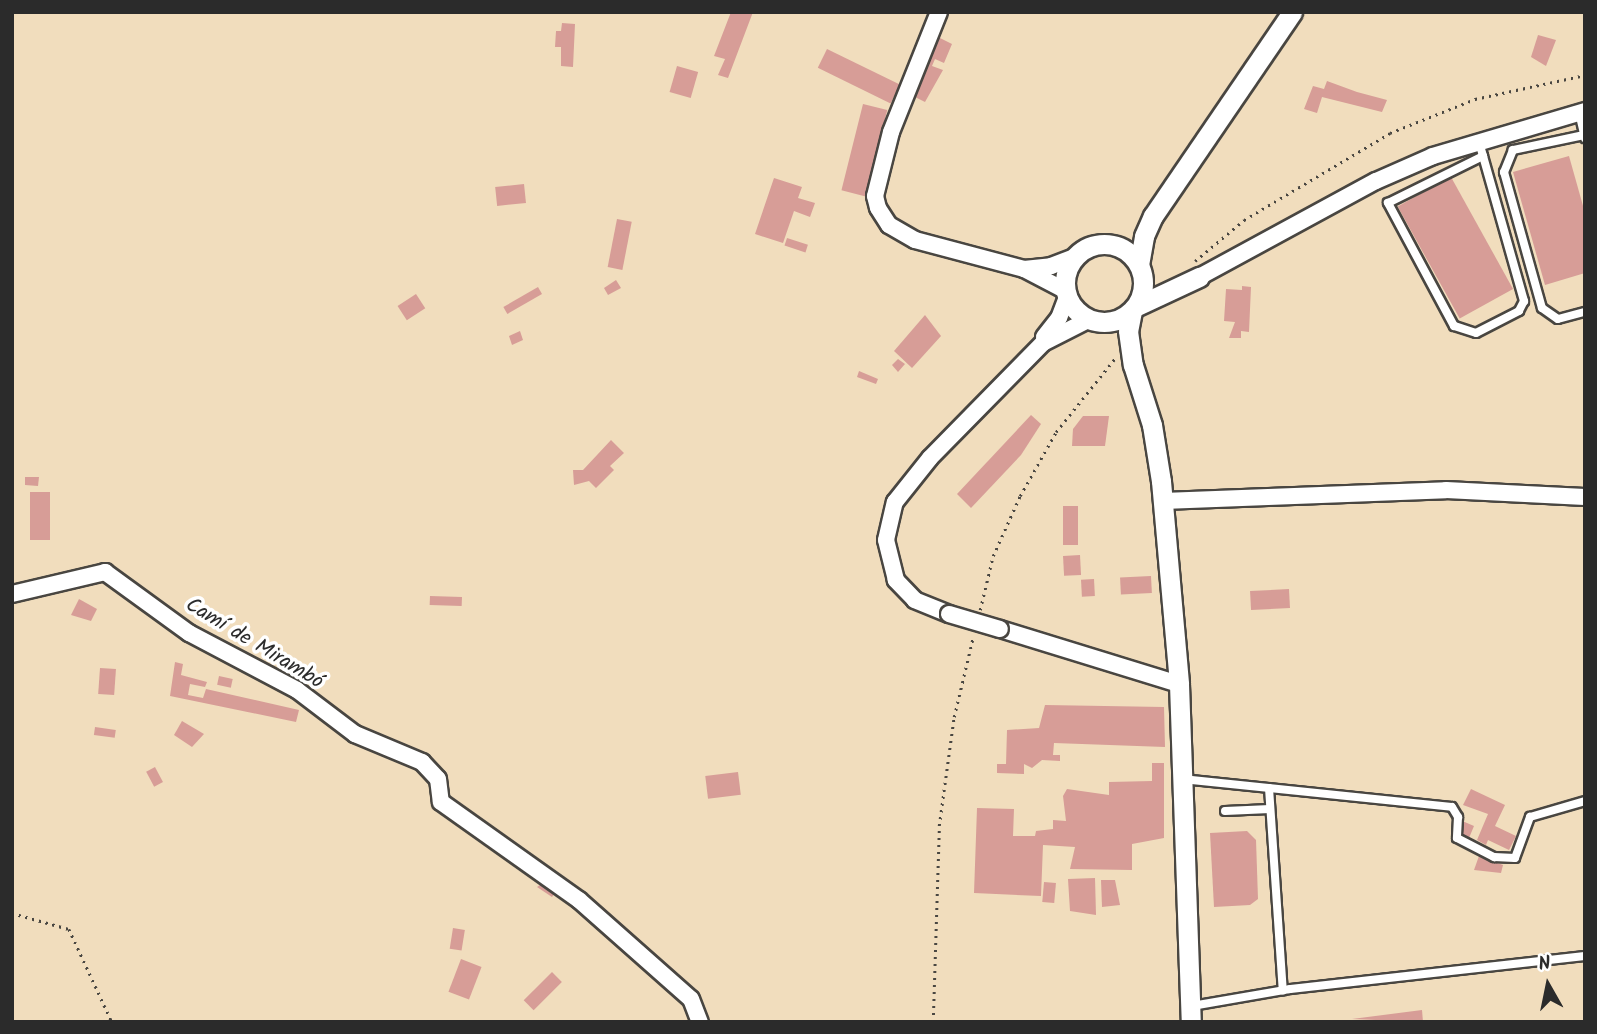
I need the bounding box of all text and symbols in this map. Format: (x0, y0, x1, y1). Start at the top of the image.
street label: Camí de Mirambó (180, 593, 328, 695)
text: N (1536, 949, 1553, 980)
north arrow (1513, 950, 1583, 1020)

